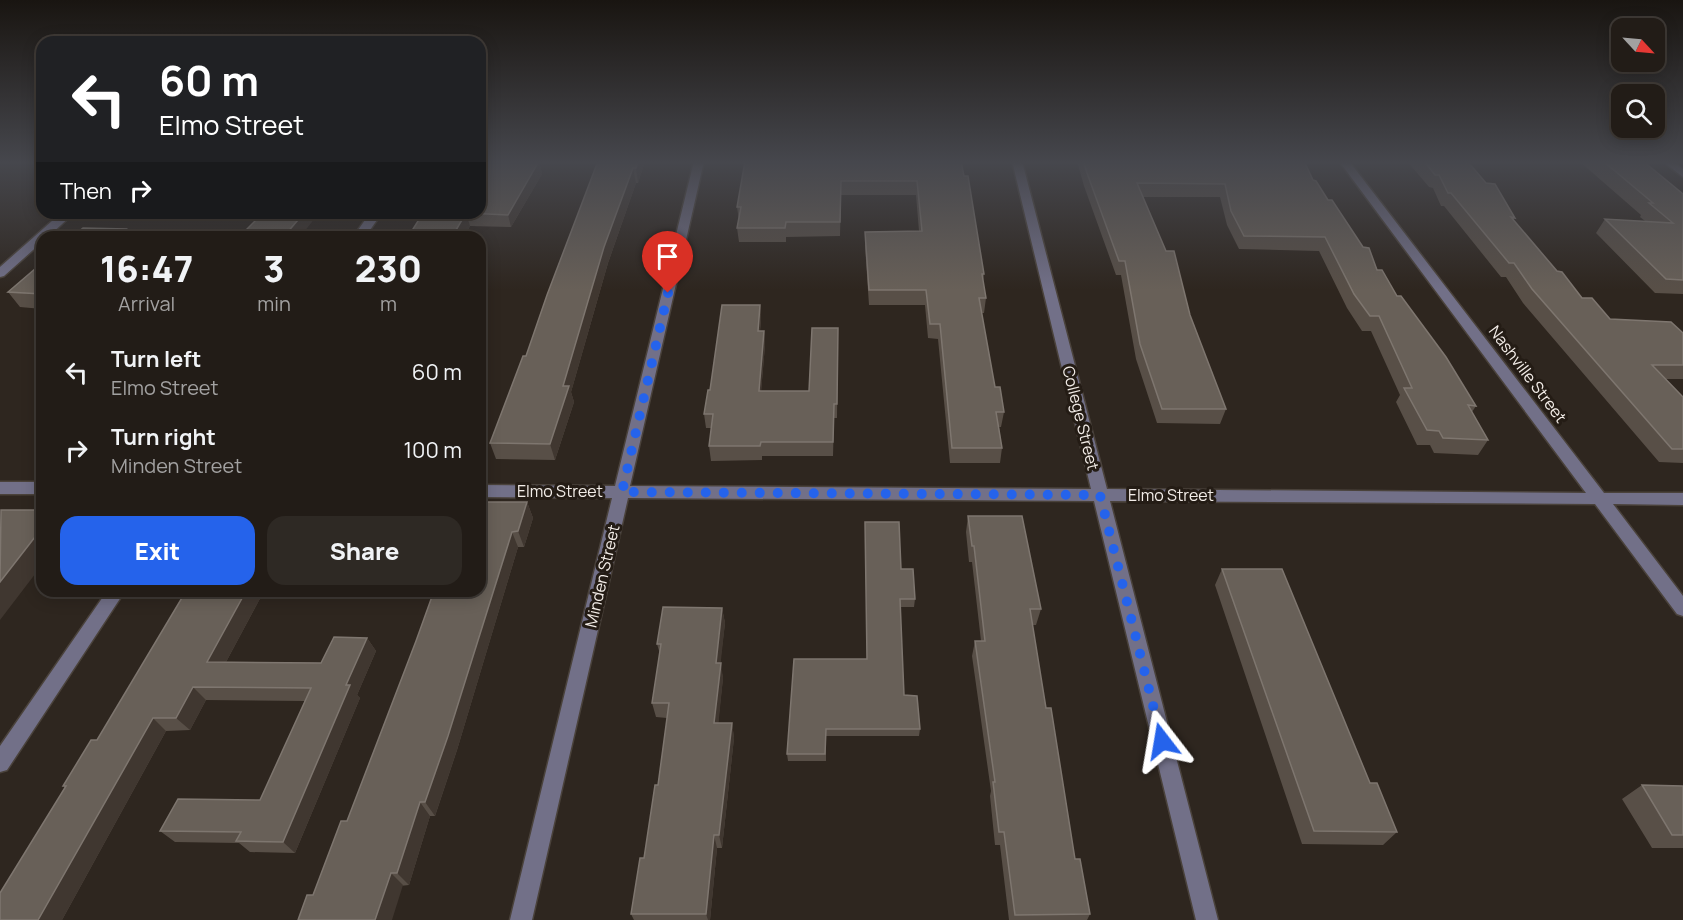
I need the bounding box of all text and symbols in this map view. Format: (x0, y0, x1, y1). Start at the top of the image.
north arrow (1611, 18, 1665, 72)
map controls (1611, 18, 1665, 138)
text: 60 m (159, 51, 259, 109)
icon: left (60, 60, 138, 138)
button: search (1611, 84, 1665, 138)
text: Elmo Street (159, 106, 304, 143)
icon: right (124, 174, 157, 207)
text: Then (60, 176, 112, 206)
pin (642, 231, 693, 293)
icon: arrive (651, 240, 684, 273)
text: 16:47 (100, 244, 193, 293)
text: 3 (263, 244, 285, 293)
text: 230 (355, 244, 422, 293)
text: Arrival (118, 290, 175, 317)
text: min (257, 290, 291, 317)
text: m (380, 290, 397, 317)
street label: Nashville Street (1484, 321, 1572, 427)
text: Turn left (111, 344, 201, 374)
icon: left (60, 356, 93, 389)
text: 60 m (412, 357, 462, 387)
street label: College Street (1057, 364, 1105, 472)
text: Elmo Street (111, 374, 219, 401)
text: Turn right (111, 422, 216, 452)
icon: right (60, 434, 93, 467)
text: 100 m (404, 435, 462, 465)
text: Minden Street (111, 452, 242, 479)
street label: Elmo Street (517, 480, 603, 502)
street label: Elmo Street (1128, 484, 1214, 506)
button: Exit (60, 516, 255, 585)
button: Share (267, 516, 462, 585)
street label: Minden Street (579, 522, 625, 630)
position arrow (1130, 709, 1194, 773)

